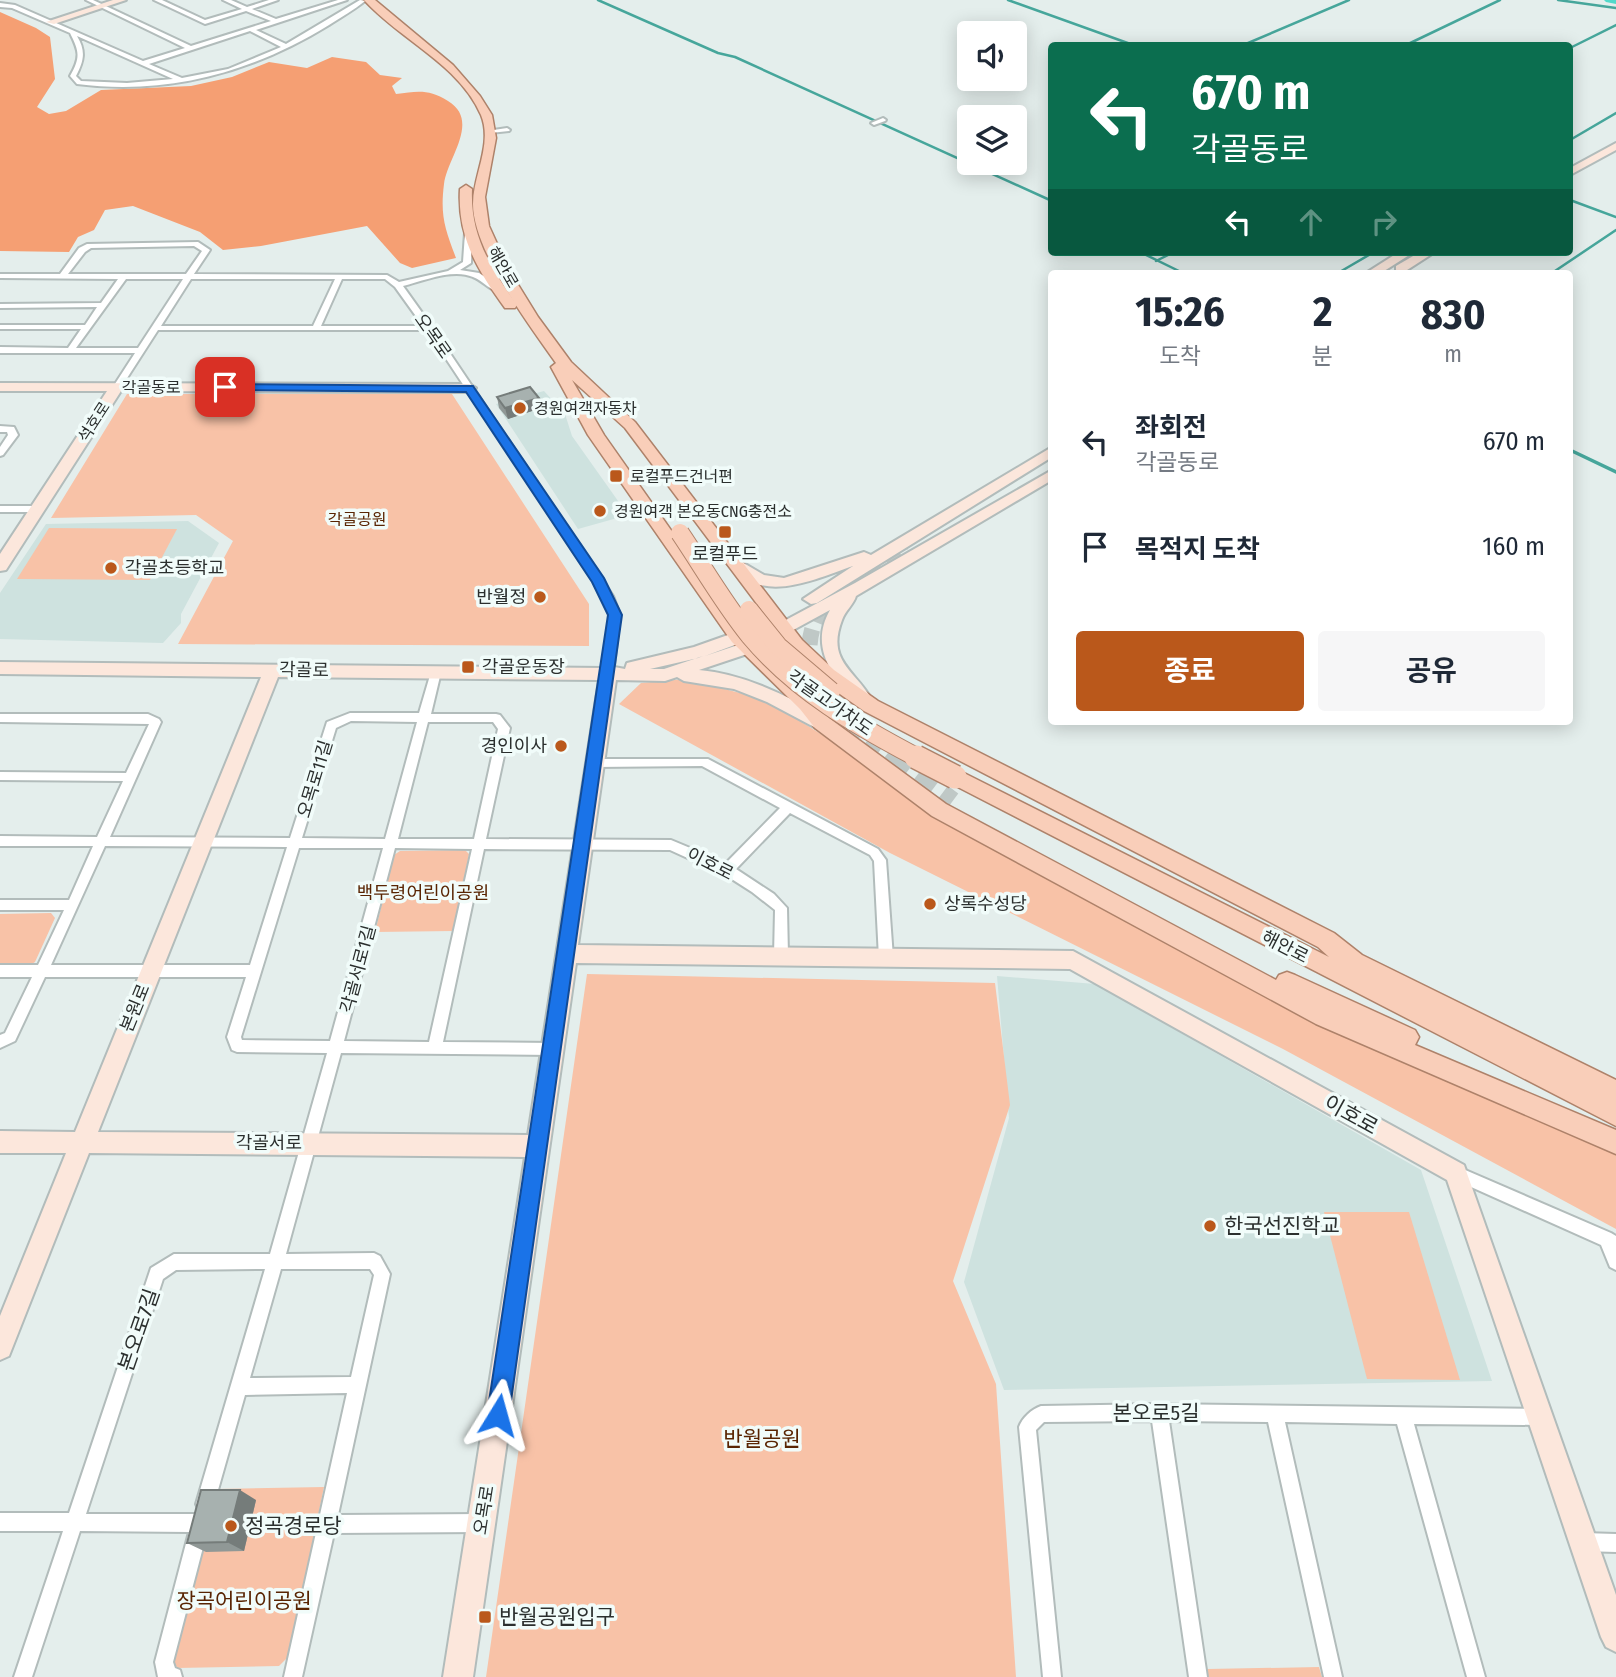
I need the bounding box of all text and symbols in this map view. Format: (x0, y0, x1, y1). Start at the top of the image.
map controls (957, 21, 1027, 175)
button: sound (957, 21, 1027, 91)
text: 670 m (1191, 63, 1311, 122)
icon: left (1076, 70, 1167, 161)
button: layers (957, 105, 1027, 175)
text: 각골동로 (1191, 130, 1309, 168)
icon: left (1219, 203, 1257, 241)
icon: ahead (1292, 203, 1330, 241)
icon: right (1365, 203, 1403, 241)
street label: 해안로 (484, 243, 522, 291)
text: 15:26 (1135, 287, 1225, 337)
text: 2 (1313, 287, 1332, 337)
text: 830 (1421, 290, 1486, 340)
street label: 오목로 (410, 309, 456, 363)
text: m (1444, 340, 1462, 368)
text: 도착 (1159, 342, 1201, 370)
text: 분 (1312, 342, 1333, 370)
pin (195, 357, 255, 417)
icon: arrive (206, 368, 244, 406)
street label: 각골동로 (122, 378, 181, 397)
street label: 석호로 (74, 398, 114, 446)
place label: 경원여객자동차 (534, 399, 637, 418)
marker: 경원여객자동차 (512, 400, 528, 416)
text: 좌회전 (1135, 412, 1207, 443)
icon: left (1076, 423, 1114, 461)
text: 670 m (1483, 426, 1545, 457)
text: 각골동로 (1135, 448, 1220, 476)
place label: 로컬푸드건너편 (630, 467, 733, 486)
marker: 로컬푸드건너편 (608, 468, 624, 484)
place label: 경원여객 본오동CNG충전소 (614, 502, 792, 521)
marker: 경원여객 본오동CNG충전소 (592, 503, 608, 519)
park label: 각골공원 (328, 510, 386, 529)
marker: 로컬푸드 (717, 524, 733, 540)
icon: arrive (1076, 528, 1114, 566)
text: 160 m (1482, 531, 1545, 562)
text: 목적지 도착 (1135, 534, 1260, 565)
place label: 로컬푸드 (692, 543, 758, 565)
place label: 각골초등학교 (125, 557, 224, 579)
marker: 각골초등학교 (103, 560, 119, 576)
place label: 반월정 (476, 586, 526, 608)
marker: 반월정 (532, 589, 548, 605)
button: 종료 (1076, 631, 1304, 711)
button: 공유 (1318, 631, 1545, 711)
place label: 각골운동장 (482, 656, 565, 678)
street label: 각골로 (279, 659, 329, 681)
marker: 각골운동장 (460, 659, 476, 675)
street label: 각골고가차도 (783, 665, 877, 741)
place label: 경인이사 (481, 735, 547, 757)
street label: 오목로11길 (293, 738, 337, 820)
marker: 경인이사 (553, 738, 569, 754)
street label: 이호로 (683, 843, 737, 885)
park label: 백두령어린이공원 (357, 882, 489, 904)
place label: 상록수성당 (944, 893, 1027, 915)
marker: 상록수성당 (922, 896, 938, 912)
street label: 각골서로1길 (336, 923, 380, 1015)
street label: 해안로 (1258, 926, 1312, 968)
street label: 본원로 (115, 981, 155, 1035)
street label: 이호로 (1319, 1090, 1383, 1140)
street label: 각골서로 (236, 1132, 302, 1154)
place label: 한국선진학교 (1224, 1213, 1340, 1239)
marker: 한국선진학교 (1202, 1218, 1218, 1234)
street label: 본오로7길 (113, 1285, 165, 1375)
position arrow (461, 1378, 535, 1452)
street label: 본오로5길 (1113, 1400, 1199, 1426)
park label: 반월공원 (723, 1426, 801, 1452)
street label: 오목로 (469, 1484, 499, 1536)
place label: 정곡경로당 (245, 1513, 342, 1539)
marker: 정곡경로당 (223, 1518, 239, 1534)
park label: 장곡어린이공원 (176, 1588, 312, 1614)
place label: 반월공원입구 (499, 1604, 615, 1630)
marker: 반월공원입구 (477, 1609, 493, 1625)

